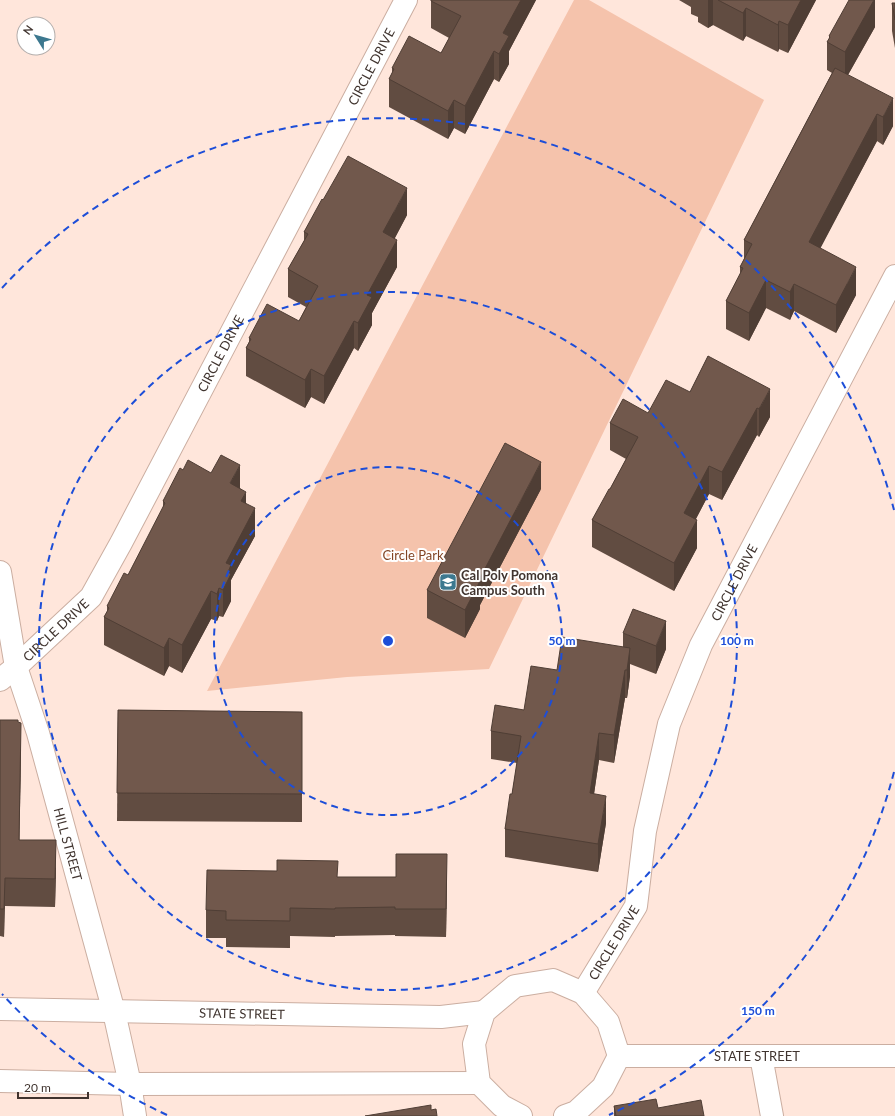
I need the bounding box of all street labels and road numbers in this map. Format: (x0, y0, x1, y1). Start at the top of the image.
street label: CIRCLE DRIVE (344, 25, 398, 108)
street label: CIRCLE DRIVE (194, 312, 247, 395)
street label: CIRCLE DRIVE (707, 541, 761, 624)
street label: CIRCLE DRIVE (19, 595, 92, 665)
street label: HILL STREET (51, 806, 86, 883)
street label: CIRCLE DRIVE (585, 902, 643, 983)
street label: STATE STREET (199, 1005, 285, 1022)
street label: STATE STREET (714, 1048, 800, 1064)

